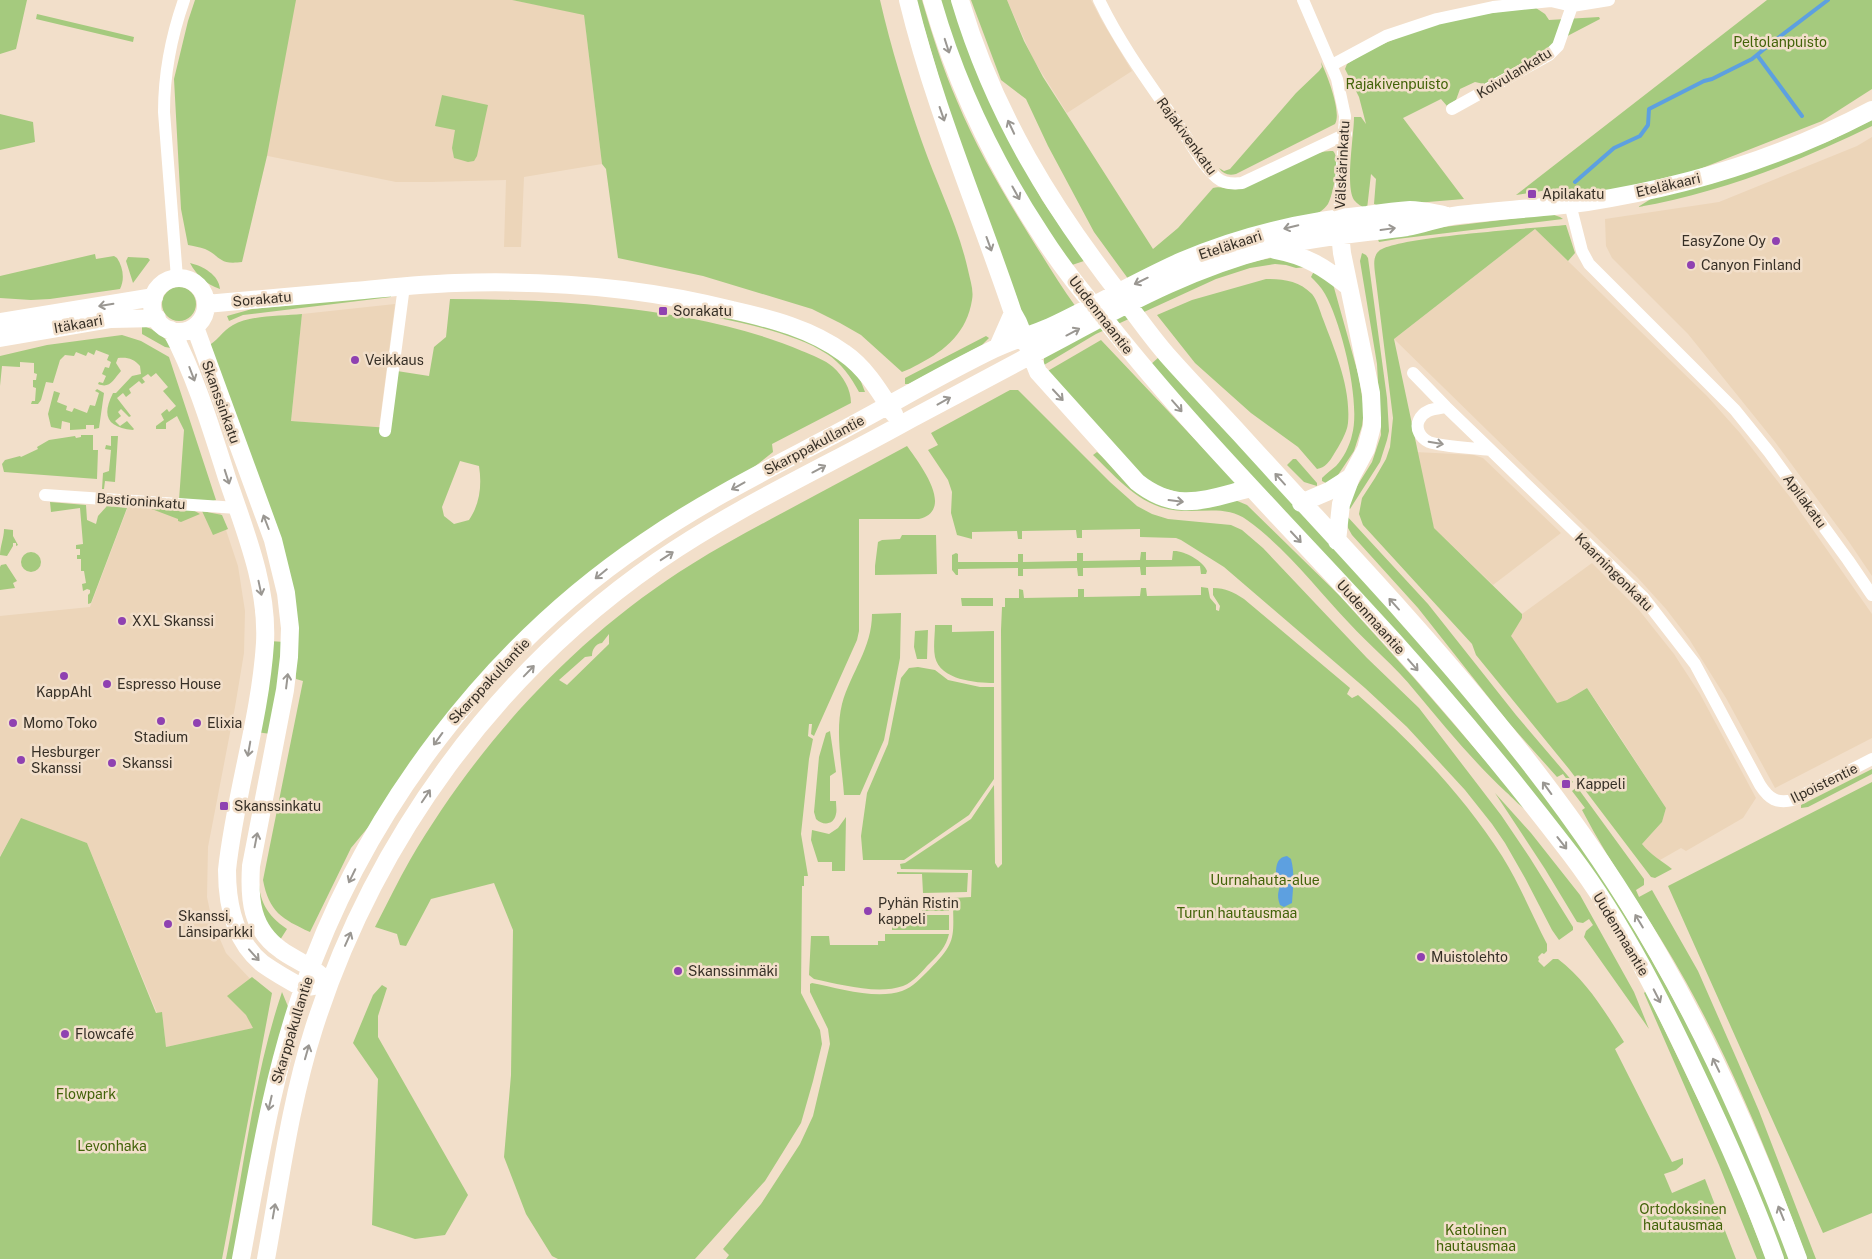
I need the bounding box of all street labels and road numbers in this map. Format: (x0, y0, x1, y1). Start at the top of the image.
street label: Koivulankatu (1474, 44, 1554, 102)
street label: Rajakivenkatu (1154, 94, 1220, 178)
street label: Välskärinkatu (1332, 120, 1352, 210)
street label: Eteläkaari (1634, 170, 1702, 200)
street label: Eteläkaari (1196, 227, 1264, 263)
street label: Uudenmaantie (1066, 273, 1136, 357)
street label: Sorakatu (232, 288, 292, 310)
street label: Itäkaari (52, 312, 104, 336)
street label: Skanssinkatu (199, 358, 243, 446)
street label: Skarppakullantie (761, 412, 867, 478)
street label: Apilakatu (1780, 471, 1830, 531)
street label: Bastioninkatu (96, 490, 186, 512)
street label: Kaarningonkatu (1572, 530, 1656, 614)
street label: Uudenmaantie (1333, 577, 1409, 657)
street label: Skarppakullantie (445, 635, 533, 727)
street label: Ilpoistentie (1788, 760, 1860, 806)
street label: Uudenmaantie (1590, 889, 1652, 979)
street label: Skarppakullantie (268, 974, 316, 1085)

